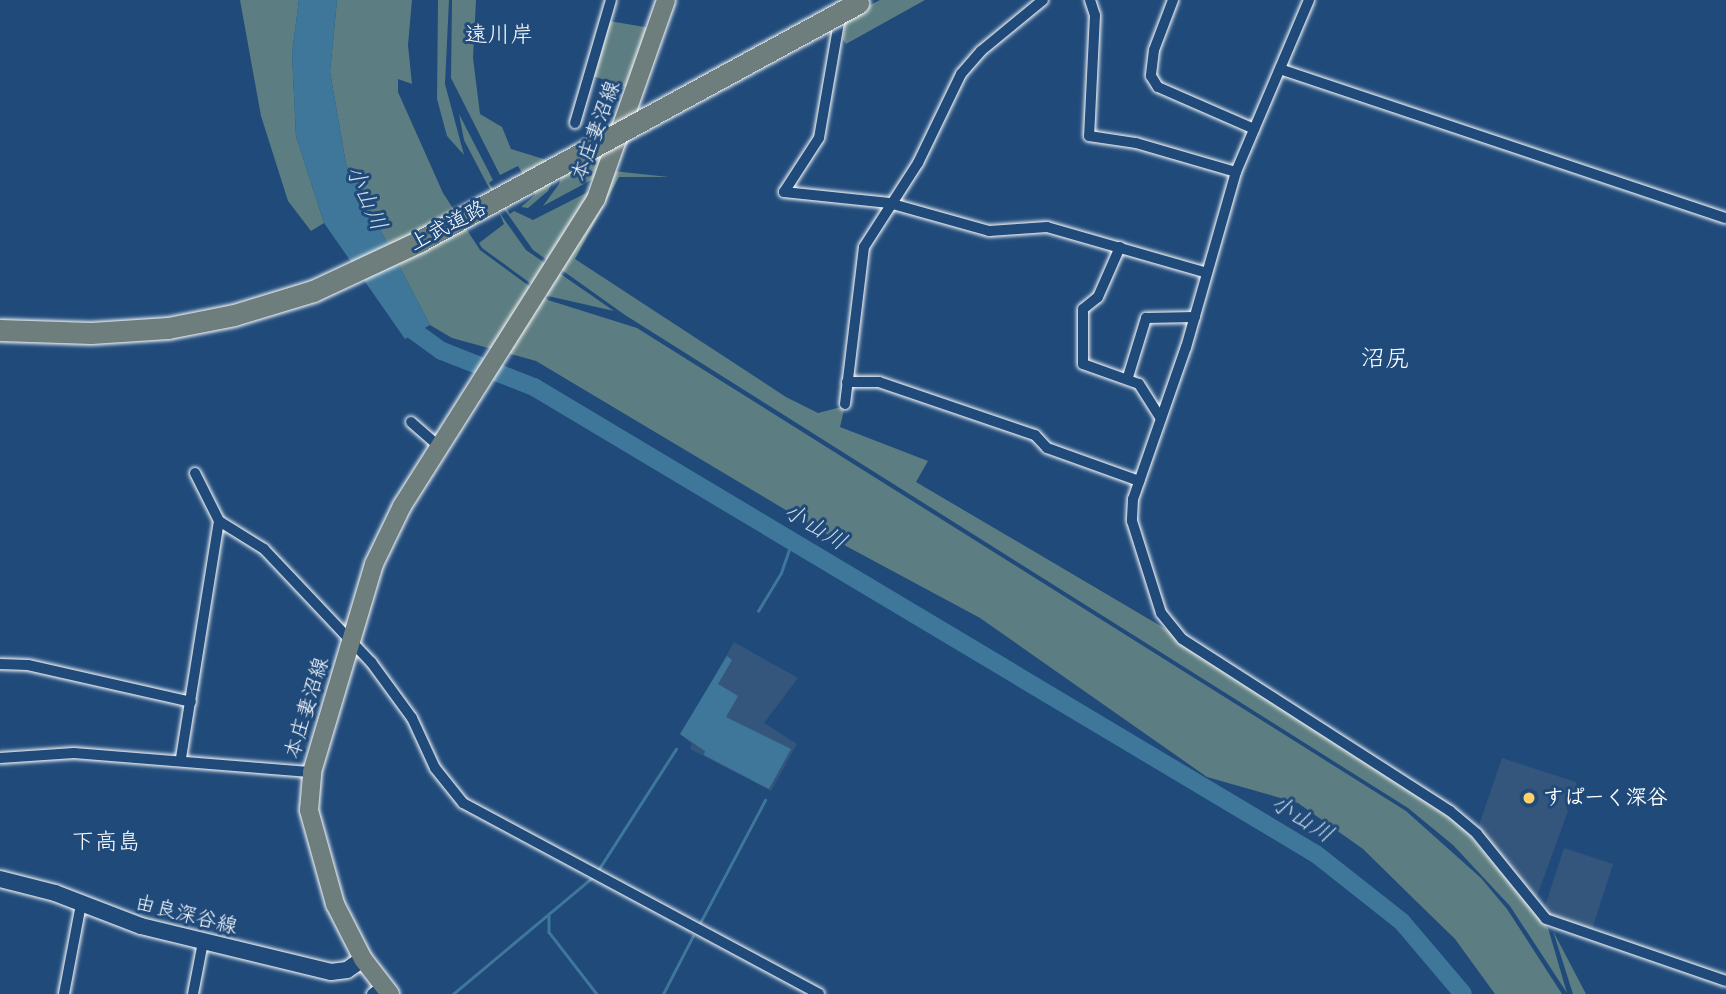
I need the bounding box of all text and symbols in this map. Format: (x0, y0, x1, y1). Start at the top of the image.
district label: 遠川岸 (465, 21, 533, 49)
street label: 本庄妻沼線 (566, 77, 626, 185)
water label: 小山川 (339, 161, 393, 235)
street label: 上武道路 (405, 195, 491, 257)
district label: 沼尻 (1361, 345, 1409, 373)
water label: 小山川 (778, 497, 852, 557)
street label: 本庄妻沼線 (280, 654, 334, 762)
place label: すぱーく深谷 (1543, 785, 1668, 811)
water label: 小山川 (1265, 789, 1339, 849)
marker: すぱーく深谷 (1521, 790, 1537, 806)
district label: 下高島 (72, 828, 140, 856)
street label: 由良深谷線 (132, 890, 240, 940)

